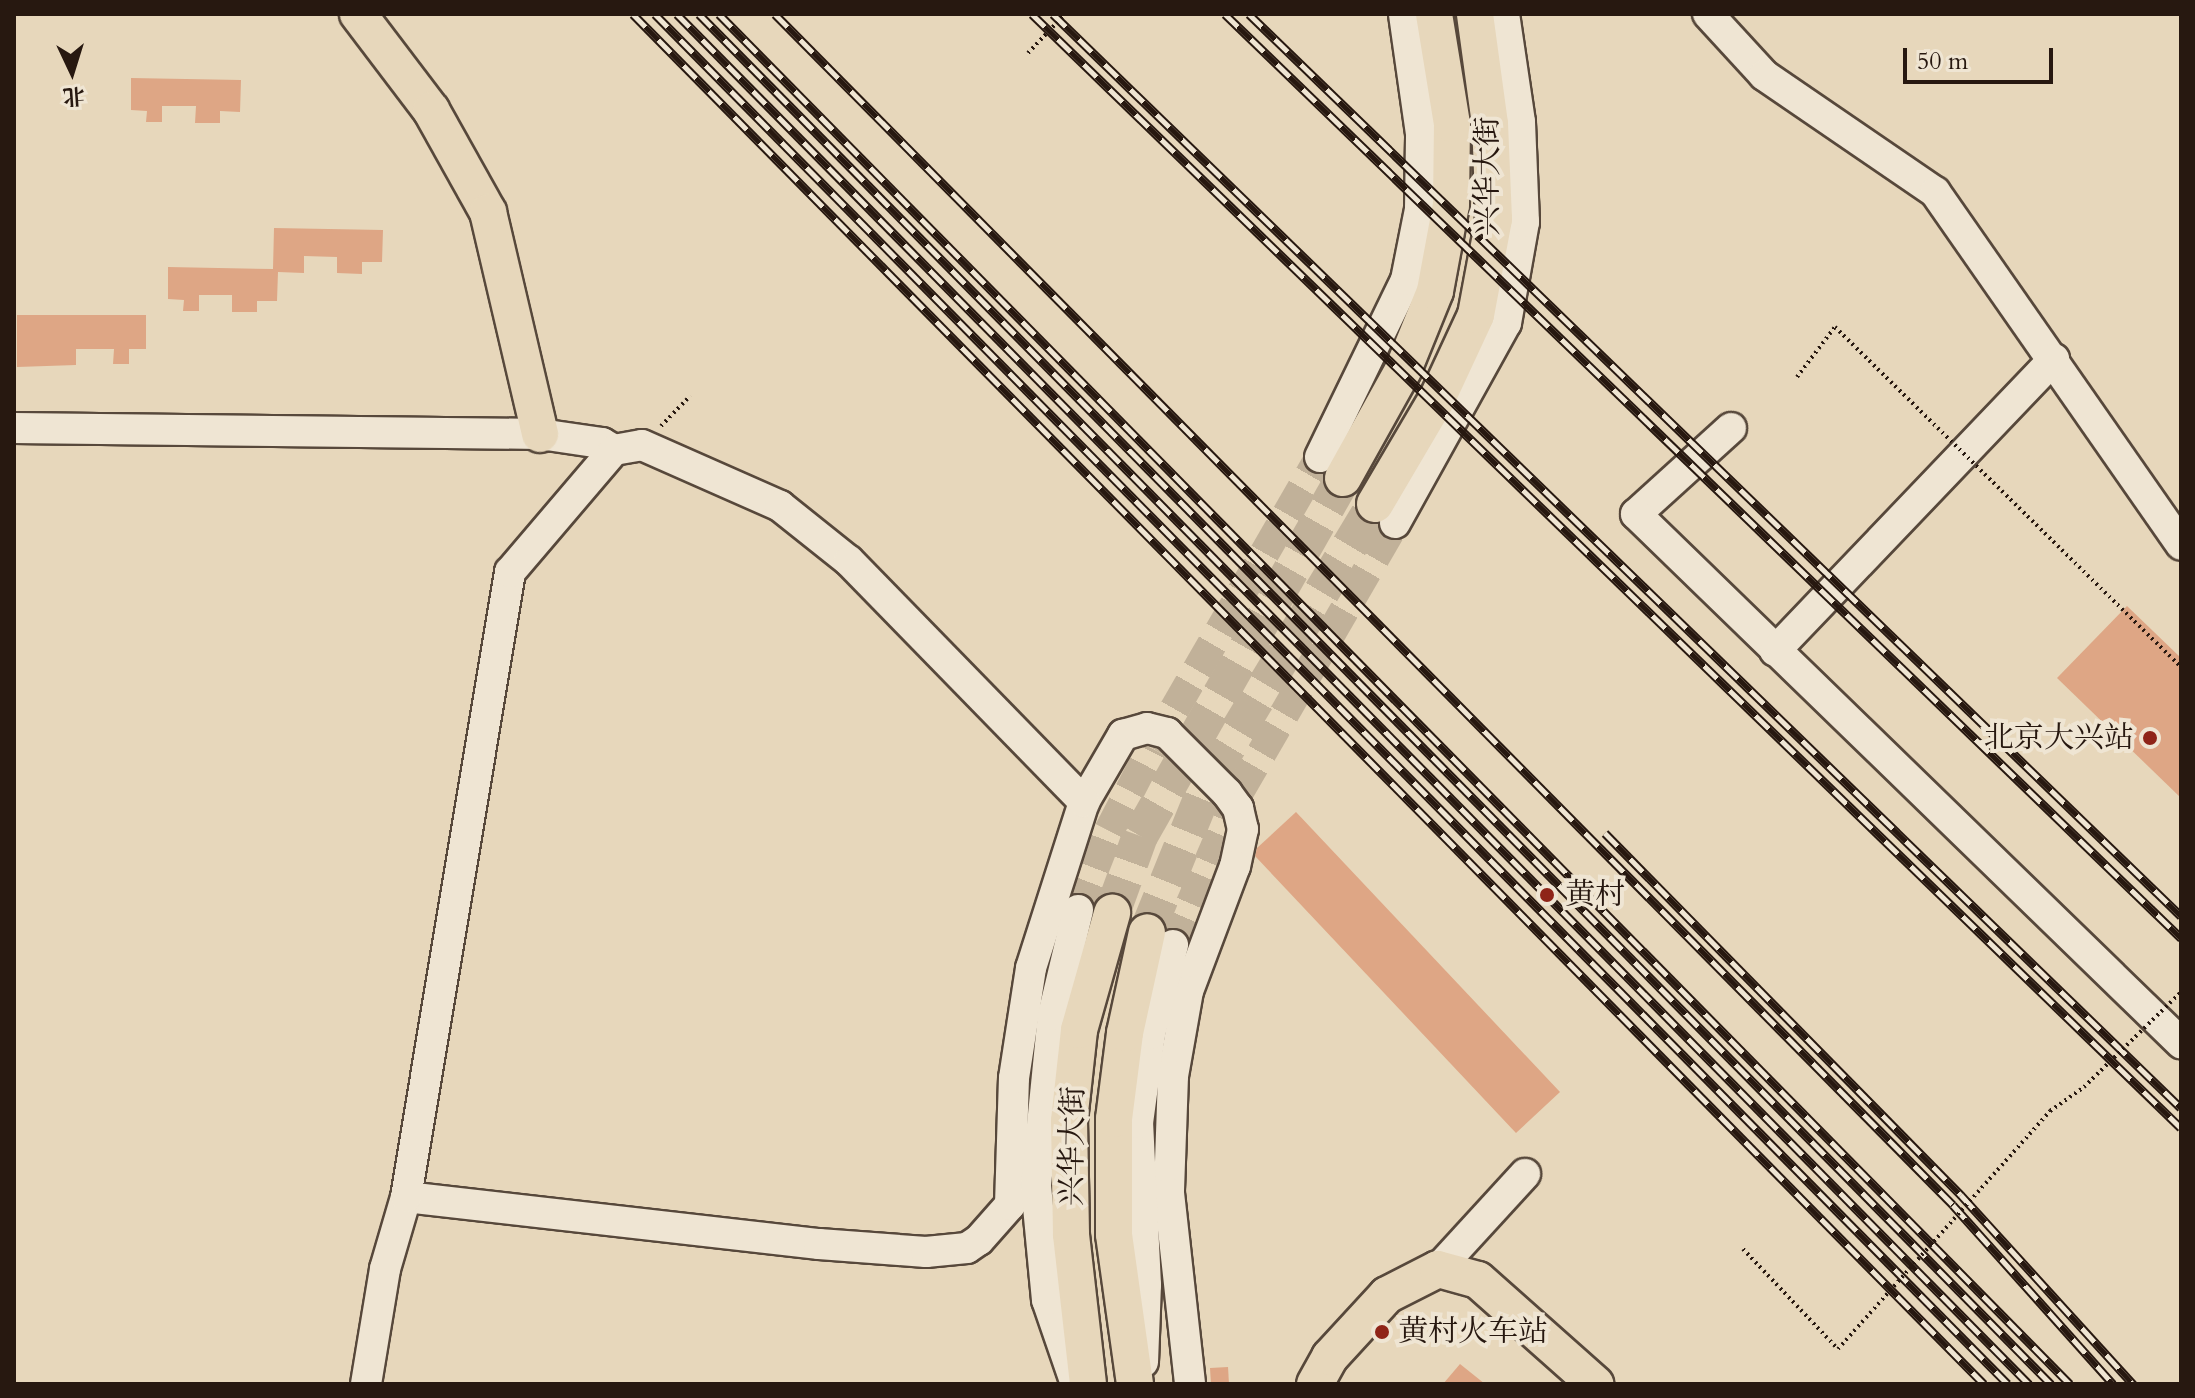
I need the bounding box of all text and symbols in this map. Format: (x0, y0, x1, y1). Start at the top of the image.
north arrow (32, 32, 112, 112)
scale bar (1907, 32, 2057, 82)
text: 50 m (1917, 45, 1968, 78)
text: 北 (62, 80, 86, 112)
street label: 兴华大街 (1470, 116, 1506, 236)
place label: 北京大兴站 (1984, 720, 2134, 756)
marker: 北京大兴站 (2141, 729, 2159, 747)
place label: 黄村 (1565, 877, 1625, 913)
marker: 黄村 (1536, 884, 1558, 906)
street label: 兴华大街 (1054, 1086, 1092, 1206)
place label: 黄村火车站 (1398, 1314, 1548, 1350)
marker: 黄村火车站 (1373, 1323, 1391, 1341)

